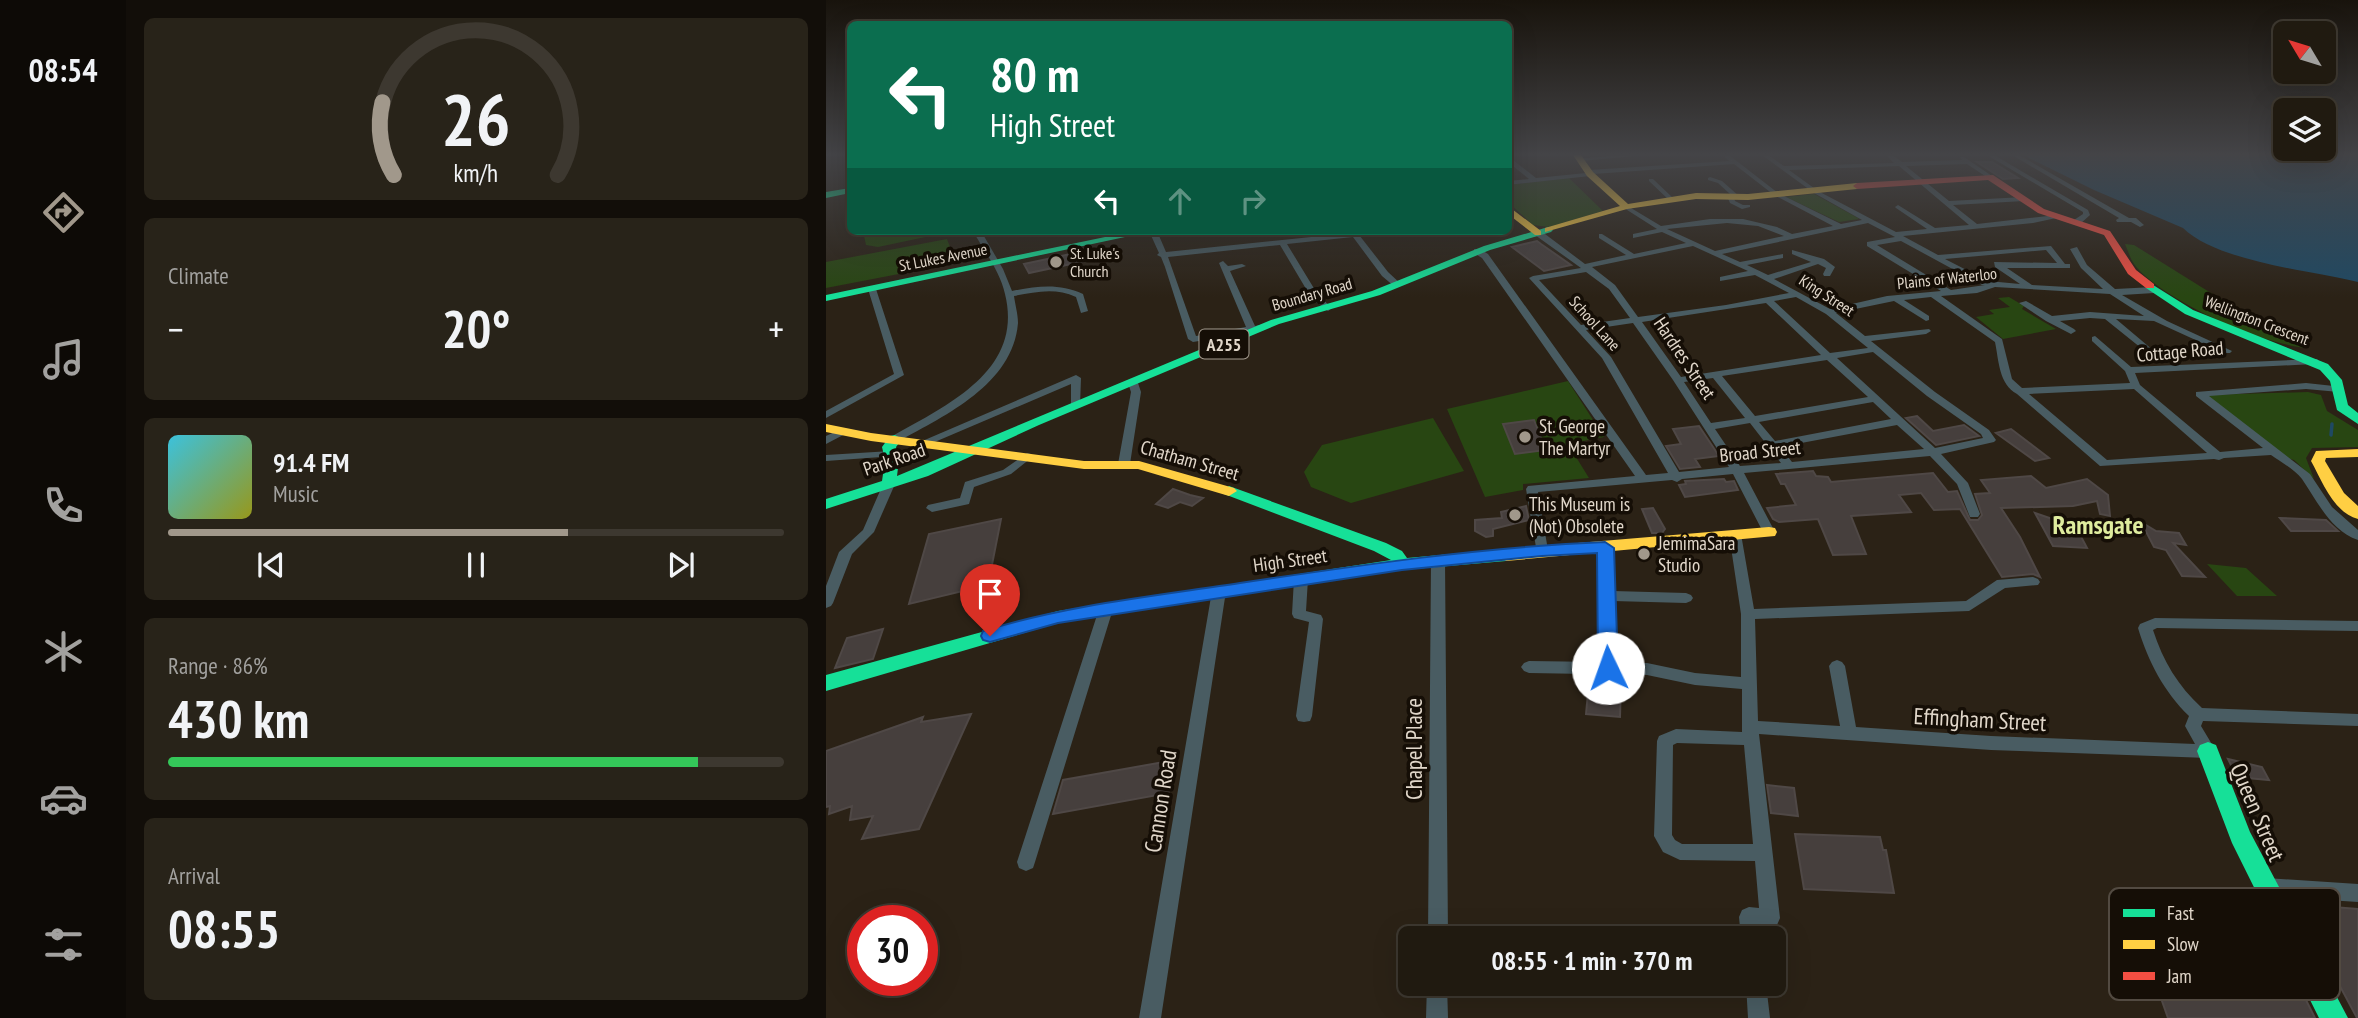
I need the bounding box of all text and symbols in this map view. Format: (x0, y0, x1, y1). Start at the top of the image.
north arrow (2273, 21, 2336, 84)
map controls (2273, 21, 2336, 161)
text: 80 m (990, 42, 1079, 106)
text: 08:54 (28, 49, 98, 91)
icon: left (875, 49, 966, 140)
text: 26 (441, 71, 511, 165)
button: layers (2273, 98, 2336, 161)
text: High Street (990, 104, 1115, 146)
text: km/h (454, 157, 498, 189)
icon: left (1088, 182, 1126, 220)
icon: ahead (1161, 182, 1199, 220)
icon: right (1234, 182, 1272, 220)
icon: directions (39, 188, 88, 237)
street label: St Lukes Avenue (897, 239, 989, 275)
place label: St. Luke's Church (1070, 243, 1120, 281)
marker: St. Luke's Church (1048, 254, 1064, 270)
text: Climate (168, 261, 229, 290)
street label: Plains of Waterloo (1896, 263, 1998, 293)
street label: King Street (1796, 270, 1859, 321)
street label: Boundary Road (1270, 273, 1354, 315)
street label: School Lane (1565, 291, 1625, 355)
street label: Wellington Crescent (2202, 291, 2313, 349)
text: 20° (442, 295, 510, 362)
text: − (168, 304, 184, 353)
text: + (768, 304, 784, 353)
street label: Hardres Street (1649, 312, 1722, 404)
road number: A255 (1200, 330, 1248, 358)
icon: music (39, 335, 88, 384)
street label: Cottage Road (2136, 335, 2224, 367)
place label: St. George The Martyr (1539, 414, 1611, 460)
marker: St. George The Martyr (1517, 429, 1533, 445)
street label: Chatham Street (1138, 434, 1243, 486)
street label: Broad Street (1718, 435, 1803, 467)
street label: Park Road (860, 437, 928, 481)
text: 91.4 FM (273, 446, 349, 479)
text: Music (273, 479, 319, 508)
icon: phone (39, 481, 88, 530)
place label: This Museum is (Not) Obsolete (1529, 492, 1630, 538)
marker: This Museum is (Not) Obsolete (1507, 507, 1523, 523)
district label: Ramsgate (2052, 508, 2144, 541)
place label: JemimaSara Studio (1657, 531, 1735, 577)
street label: High Street (1252, 543, 1329, 577)
icon: previous (252, 546, 290, 584)
icon: pause (457, 546, 495, 584)
icon: next (662, 546, 700, 584)
marker: JemimaSara Studio (1636, 546, 1652, 562)
pin (960, 564, 1020, 636)
icon: arrive (971, 575, 1009, 613)
icon: climate (39, 627, 88, 676)
position arrow (1571, 631, 1645, 705)
text: Range · 86% (168, 651, 268, 680)
text: 430 km (168, 685, 309, 752)
street label: Chapel Place (1399, 698, 1428, 800)
street label: Effingham Street (1913, 701, 2048, 737)
street label: Cannon Road (1138, 747, 1182, 855)
street label: Queen Street (2224, 758, 2292, 866)
icon: car (39, 774, 88, 823)
text: Arrival (168, 861, 220, 890)
legend (2109, 888, 2340, 1000)
text: 08:55 (168, 895, 280, 962)
text: Fast (2167, 901, 2195, 925)
speed limit sign: 30 (847, 905, 938, 996)
icon: filters (39, 920, 88, 969)
text: Slow (2167, 932, 2200, 956)
text: 08:55 · 1 min · 370 m (1492, 944, 1692, 977)
text: Jam (2166, 964, 2192, 988)

